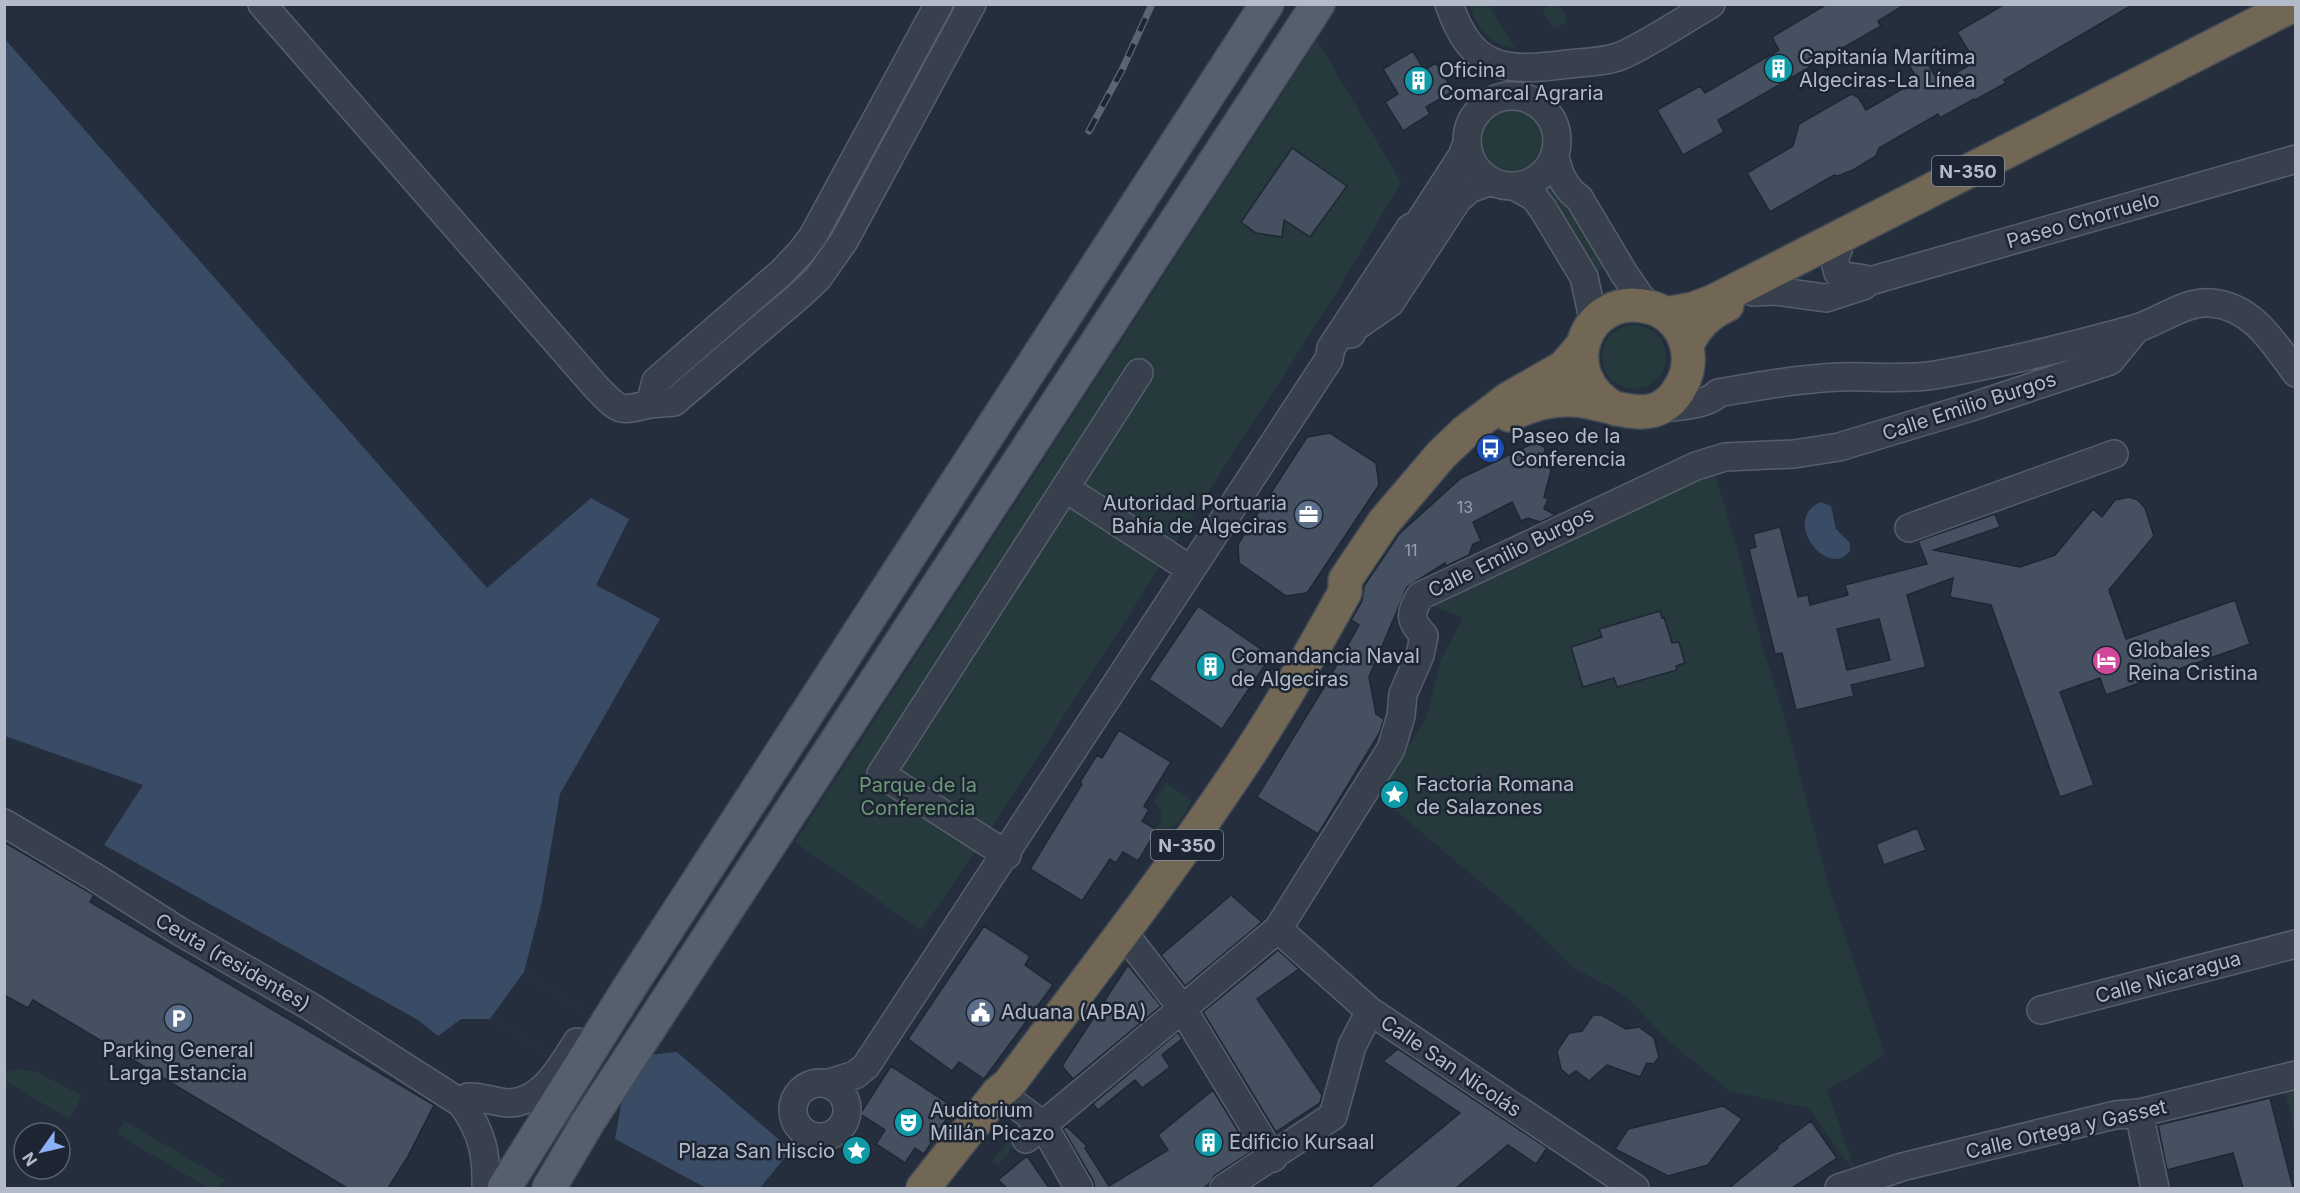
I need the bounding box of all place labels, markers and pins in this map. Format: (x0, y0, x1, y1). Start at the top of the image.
place label: Capitanía Marítima Algeciras-La Línea (1799, 45, 1976, 92)
building icon: Capitanía Marítima Algeciras-La Línea (1762, 52, 1794, 84)
place label: Oficina Comarcal Agraria (1439, 58, 1604, 105)
building icon: Oficina Comarcal Agraria (1402, 65, 1434, 97)
place label: Paseo de la Conferencia (1511, 424, 1626, 471)
bus stop icon: Paseo de la Conferencia (1474, 432, 1506, 464)
place label: Autoridad Portuaria Bahía de Algeciras (1103, 491, 1287, 538)
office icon: Autoridad Portuaria Bahía de Algeciras (1292, 499, 1324, 531)
place label: Globales Reina Cristina (2128, 638, 2258, 685)
place label: Comandancia Naval de Algeciras (1231, 644, 1420, 691)
hotel icon: Globales Reina Cristina (2091, 645, 2123, 677)
building icon: Comandancia Naval de Algeciras (1194, 651, 1226, 683)
place label: Factoria Romana de Salazones (1416, 772, 1574, 819)
place icon: Factoria Romana de Salazones (1379, 779, 1411, 811)
public building icon: Aduana (APBA) (964, 996, 996, 1028)
place label: Aduana (APBA) (1001, 1000, 1147, 1024)
parking icon: Parking General Larga Estancia (162, 1003, 194, 1035)
place label: Parking General Larga Estancia (102, 1038, 254, 1085)
place label: Auditorium Millán Picazo (930, 1098, 1054, 1145)
theatre icon: Auditorium Millán Picazo (893, 1106, 925, 1138)
building icon: Edificio Kursaal (1192, 1126, 1224, 1158)
place label: Edificio Kursaal (1229, 1130, 1374, 1154)
place icon: Plaza San Hiscio (840, 1135, 872, 1167)
place label: Plaza San Hiscio (678, 1139, 835, 1163)

